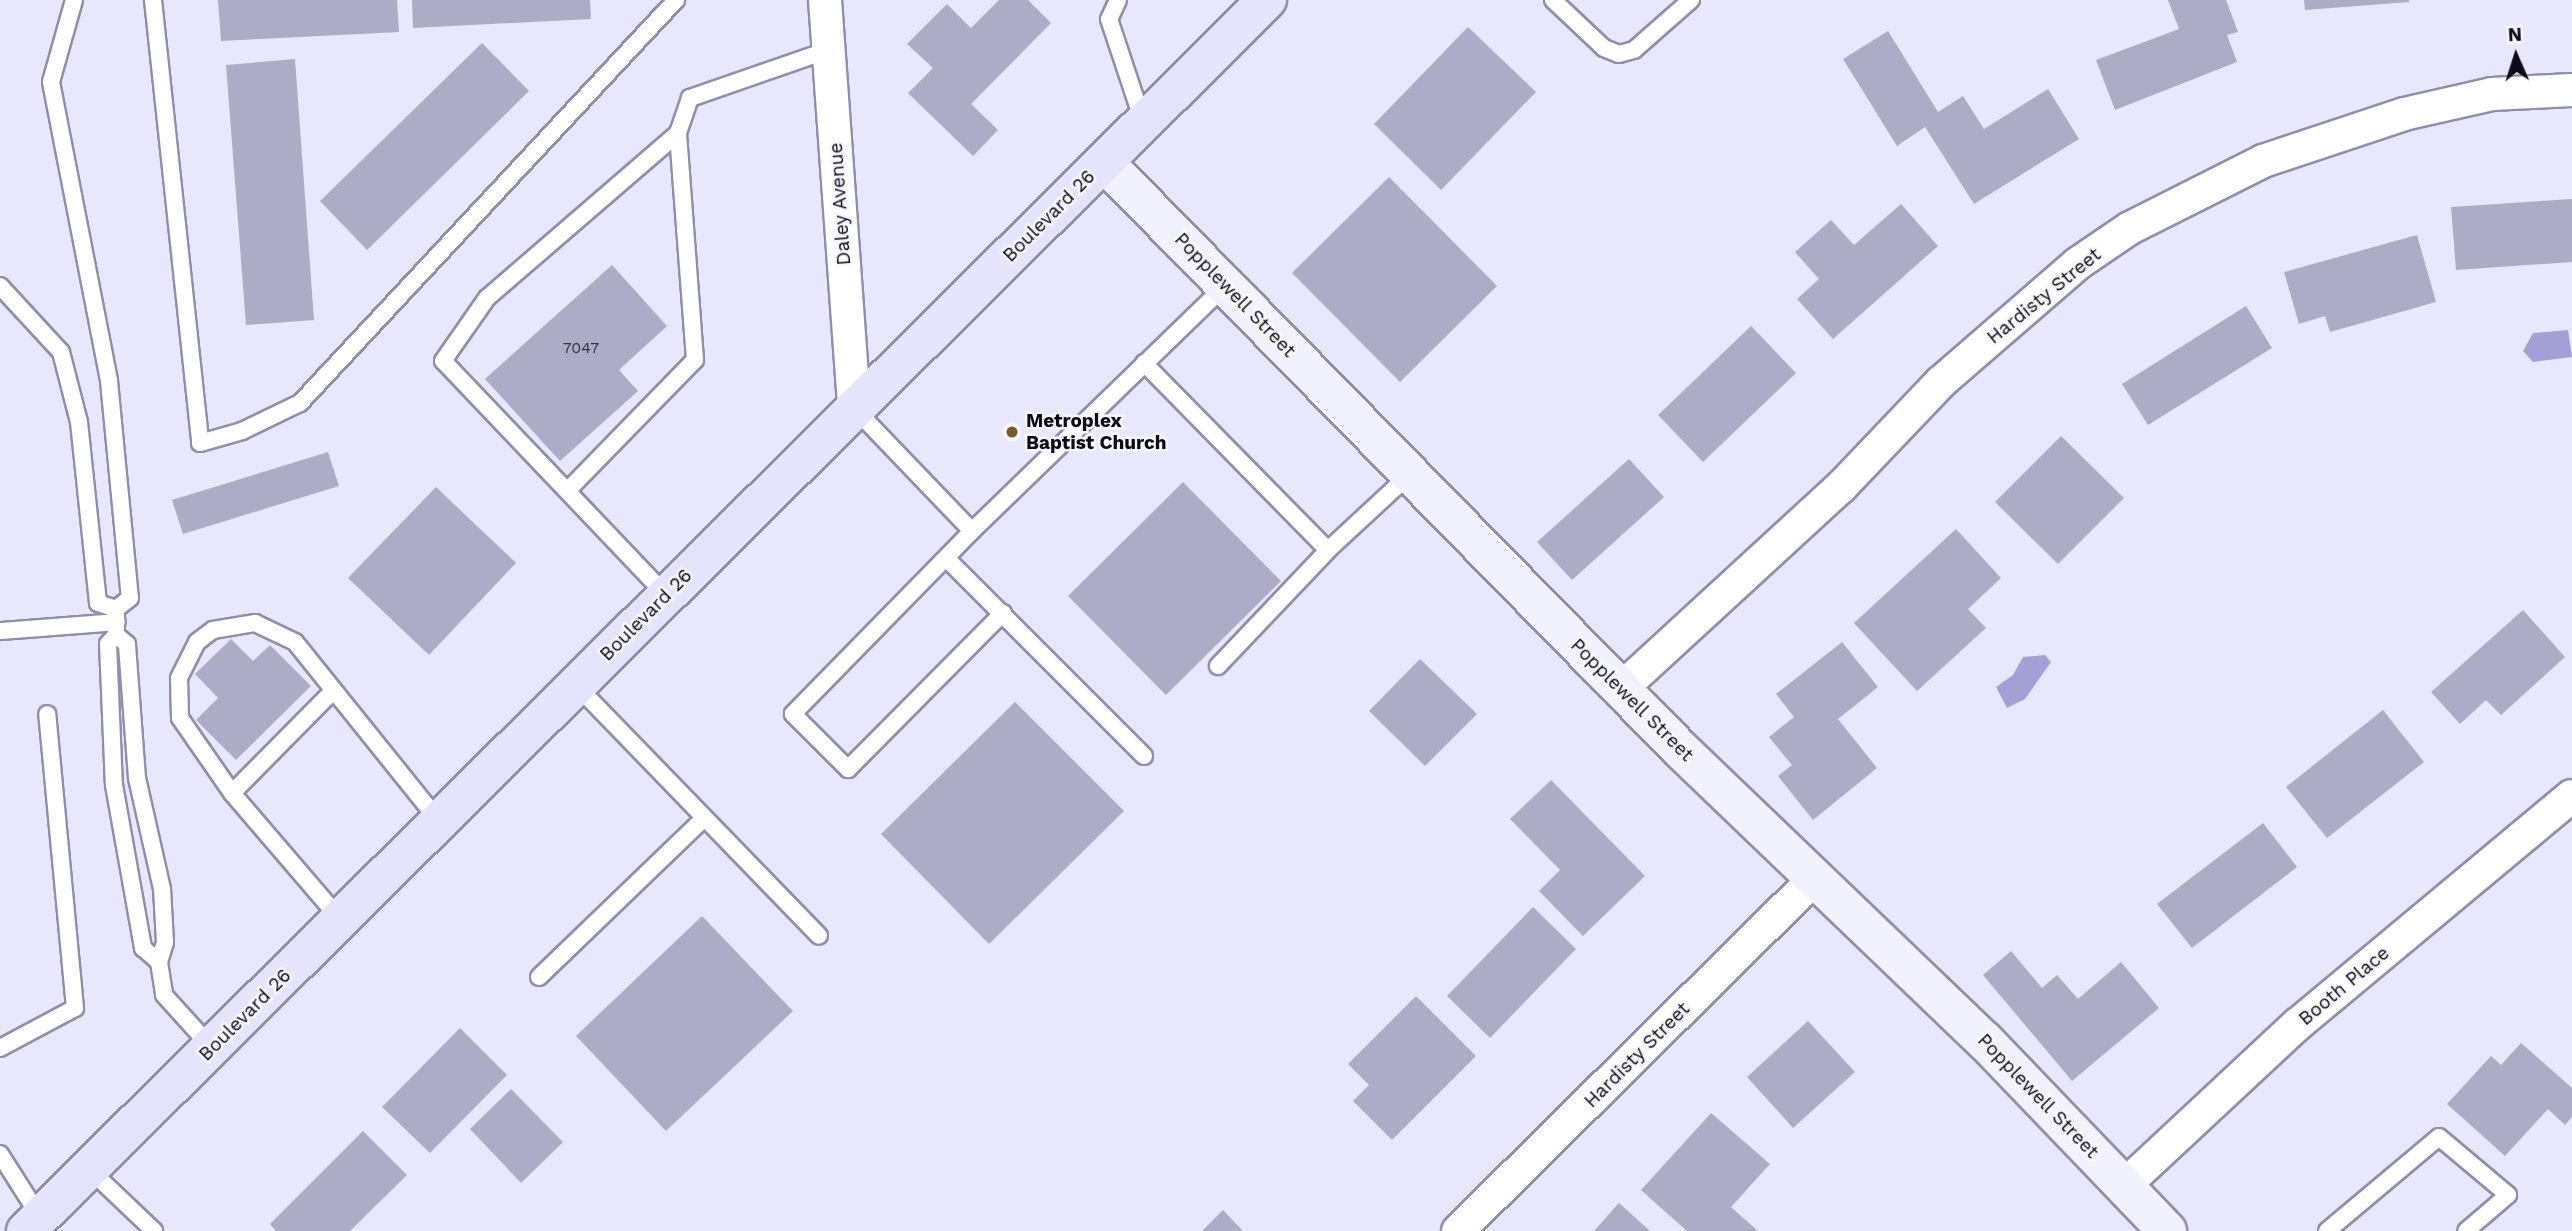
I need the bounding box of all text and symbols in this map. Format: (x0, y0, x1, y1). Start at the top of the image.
north arrow (2481, 21, 2551, 91)
text: N (2507, 23, 2523, 46)
street label: Daley Avenue (824, 141, 856, 267)
street label: Boulevard 26 (998, 165, 1100, 267)
street label: Popplewell Street (1169, 228, 1301, 362)
street label: Hardisty Street (1982, 243, 2106, 349)
house number: 7047 (563, 338, 599, 358)
place label: Metroplex Baptist Church (1026, 410, 1167, 454)
marker: Metroplex Baptist Church (1004, 424, 1020, 440)
street label: Boulevard 26 (595, 564, 697, 666)
street label: Popplewell Street (1566, 634, 1698, 766)
street label: Booth Place (2294, 942, 2394, 1030)
street label: Boulevard 26 (194, 964, 296, 1066)
street label: Hardisty Street (1579, 997, 1695, 1113)
street label: Popplewell Street (1972, 1029, 2104, 1163)

